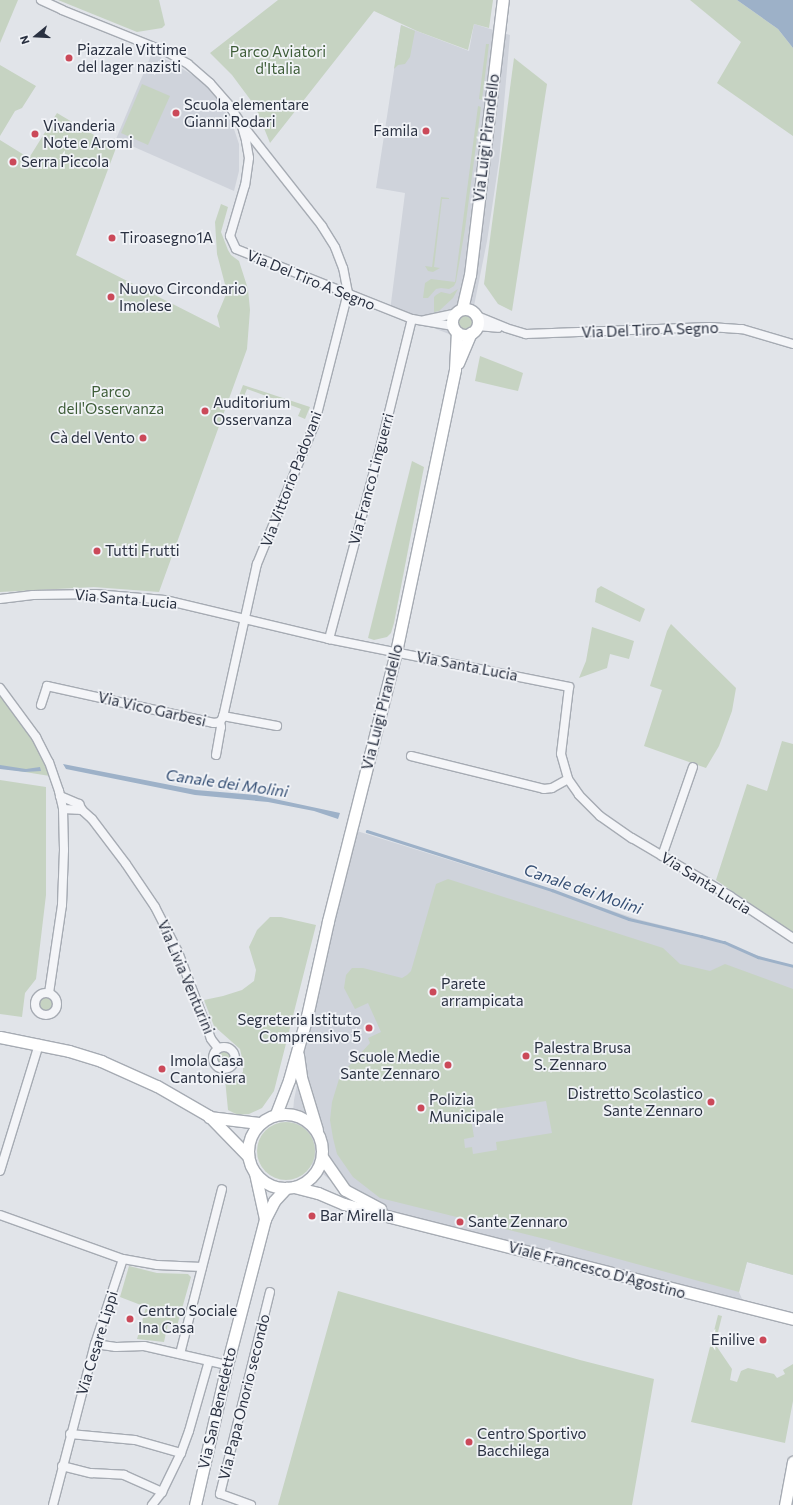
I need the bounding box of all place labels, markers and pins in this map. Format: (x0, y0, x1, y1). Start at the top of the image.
place label: Piazzale Vittime del lager nazisti (77, 40, 187, 75)
marker: Piazzale Vittime del lager nazisti (64, 53, 74, 63)
place label: Scuola elementare Gianni Rodari (184, 95, 309, 130)
marker: Scuola elementare Gianni Rodari (171, 108, 181, 118)
place label: Vivanderia Note e Aromi (43, 116, 133, 151)
place label: Famila (373, 122, 418, 140)
marker: Famila (421, 126, 431, 136)
marker: Vivanderia Note e Aromi (30, 129, 40, 139)
place label: Serra Piccola (21, 153, 109, 171)
marker: Serra Piccola (8, 157, 18, 167)
place label: Tiroasegno1A (120, 229, 213, 247)
marker: Tiroasegno1A (107, 233, 117, 243)
place label: Nuovo Circondario Imolese (119, 279, 247, 314)
marker: Nuovo Circondario Imolese (106, 292, 116, 302)
place label: Auditorium Osservanza (213, 393, 292, 428)
marker: Auditorium Osservanza (200, 406, 210, 416)
place label: Cà del Vento (50, 429, 135, 447)
marker: Cà del Vento (138, 433, 148, 443)
place label: Tutti Frutti (105, 542, 180, 560)
marker: Tutti Frutti (92, 546, 102, 556)
place label: Parete arrampicata (441, 974, 524, 1009)
marker: Parete arrampicata (428, 987, 438, 997)
place label: Segreteria Istituto Comprensivo 5 (238, 1010, 361, 1045)
marker: Segreteria Istituto Comprensivo 5 (364, 1023, 374, 1033)
place label: Palestra Brusa S. Zennaro (534, 1038, 631, 1073)
place label: Scuole Medie Sante Zennaro (340, 1047, 440, 1082)
place label: Imola Casa Cantoniera (170, 1051, 246, 1086)
marker: Palestra Brusa S. Zennaro (521, 1051, 531, 1061)
marker: Scuole Medie Sante Zennaro (443, 1060, 453, 1070)
marker: Imola Casa Cantoniera (157, 1064, 167, 1074)
place label: Distretto Scolastico Sante Zennaro (568, 1084, 703, 1119)
place label: Polizia Municipale (429, 1090, 504, 1125)
marker: Distretto Scolastico Sante Zennaro (706, 1097, 716, 1107)
marker: Polizia Municipale (416, 1103, 426, 1113)
place label: Bar Mirella (320, 1207, 394, 1225)
marker: Bar Mirella (307, 1211, 317, 1221)
place label: Sante Zennaro (468, 1213, 568, 1231)
marker: Sante Zennaro (455, 1217, 465, 1227)
place label: Centro Sociale Ina Casa (138, 1301, 237, 1336)
marker: Centro Sociale Ina Casa (125, 1314, 135, 1324)
place label: Enilive (711, 1331, 755, 1349)
marker: Enilive (758, 1335, 768, 1345)
place label: Centro Sportivo Bacchilega (477, 1424, 587, 1459)
marker: Centro Sportivo Bacchilega (464, 1437, 474, 1447)

